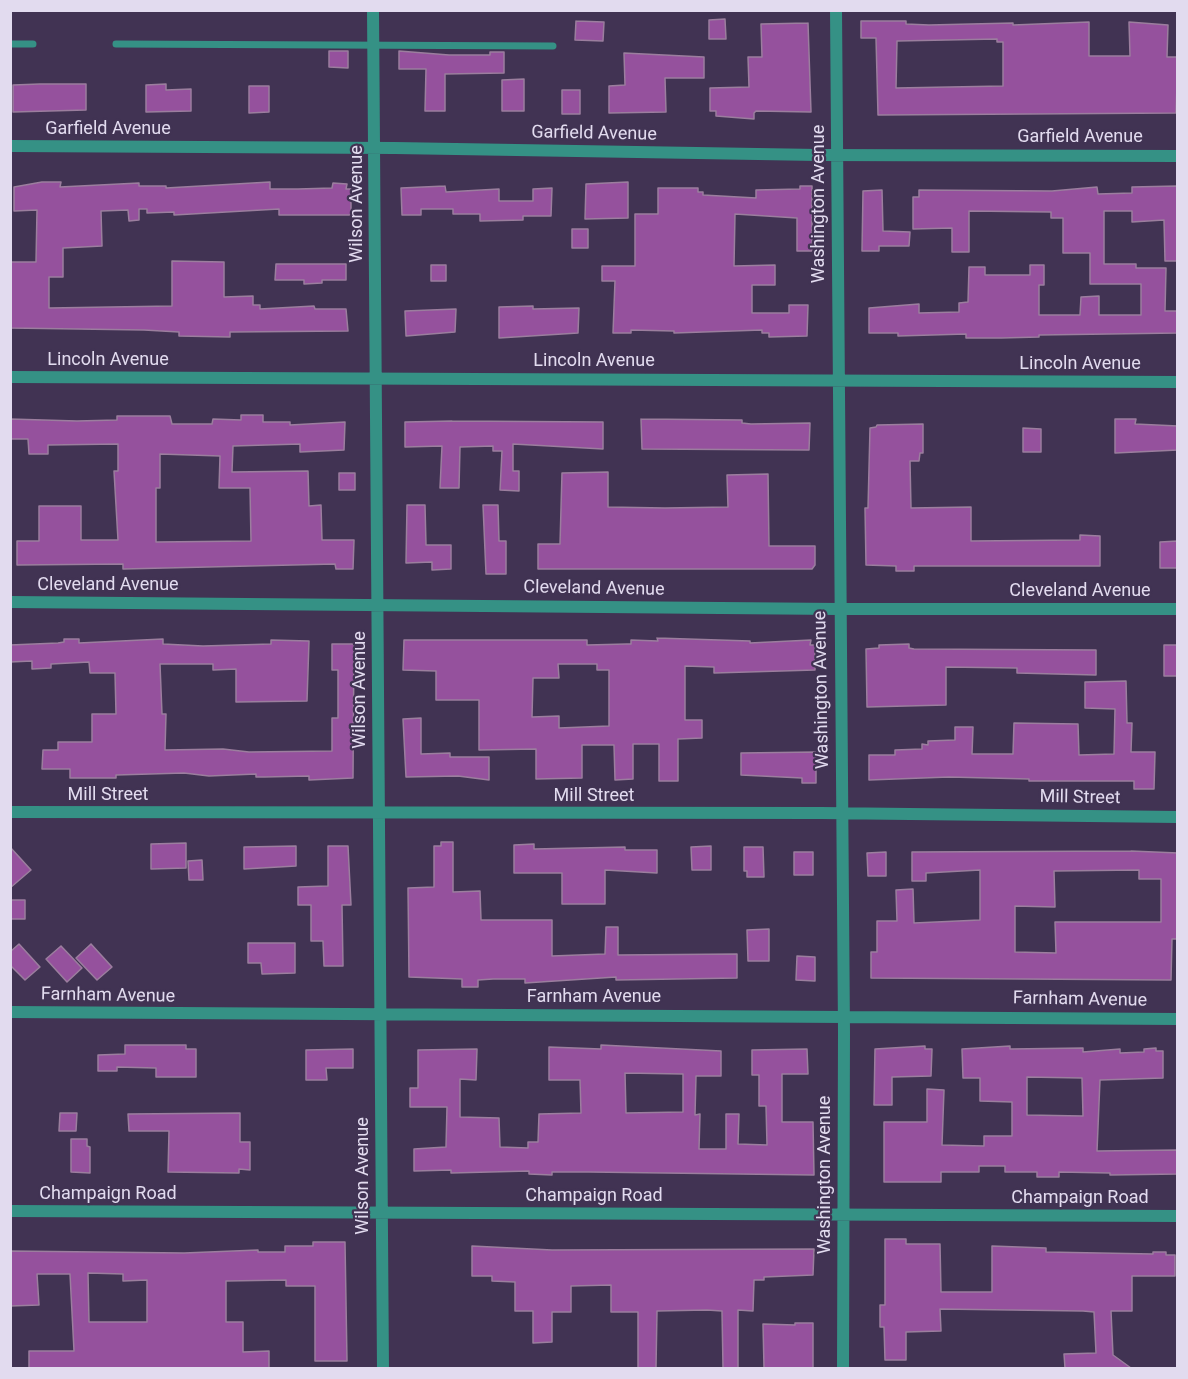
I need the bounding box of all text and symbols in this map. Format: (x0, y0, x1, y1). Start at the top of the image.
street label: Garfield Avenue (45, 118, 171, 140)
street label: Garfield Avenue (531, 122, 657, 146)
street label: Washington Avenue (808, 125, 830, 283)
street label: Garfield Avenue (1017, 126, 1143, 148)
street label: Wilson Avenue (346, 145, 368, 263)
street label: Lincoln Avenue (47, 349, 169, 371)
street label: Lincoln Avenue (533, 350, 655, 372)
street label: Lincoln Avenue (1019, 353, 1141, 375)
street label: Cleveland Avenue (37, 574, 179, 596)
street label: Cleveland Avenue (523, 577, 665, 601)
street label: Cleveland Avenue (1009, 580, 1151, 602)
street label: Washington Avenue (810, 611, 834, 769)
street label: Wilson Avenue (349, 631, 371, 749)
street label: Mill Street (68, 784, 148, 806)
street label: Mill Street (554, 785, 634, 807)
street label: Mill Street (1039, 786, 1121, 810)
street label: Farnham Avenue (41, 984, 175, 1008)
street label: Farnham Avenue (527, 986, 661, 1008)
street label: Farnham Avenue (1013, 988, 1147, 1012)
street label: Washington Avenue (814, 1096, 836, 1254)
street label: Wilson Avenue (352, 1117, 374, 1235)
street label: Champaign Road (39, 1183, 177, 1205)
street label: Champaign Road (525, 1185, 663, 1207)
street label: Champaign Road (1011, 1187, 1149, 1209)

